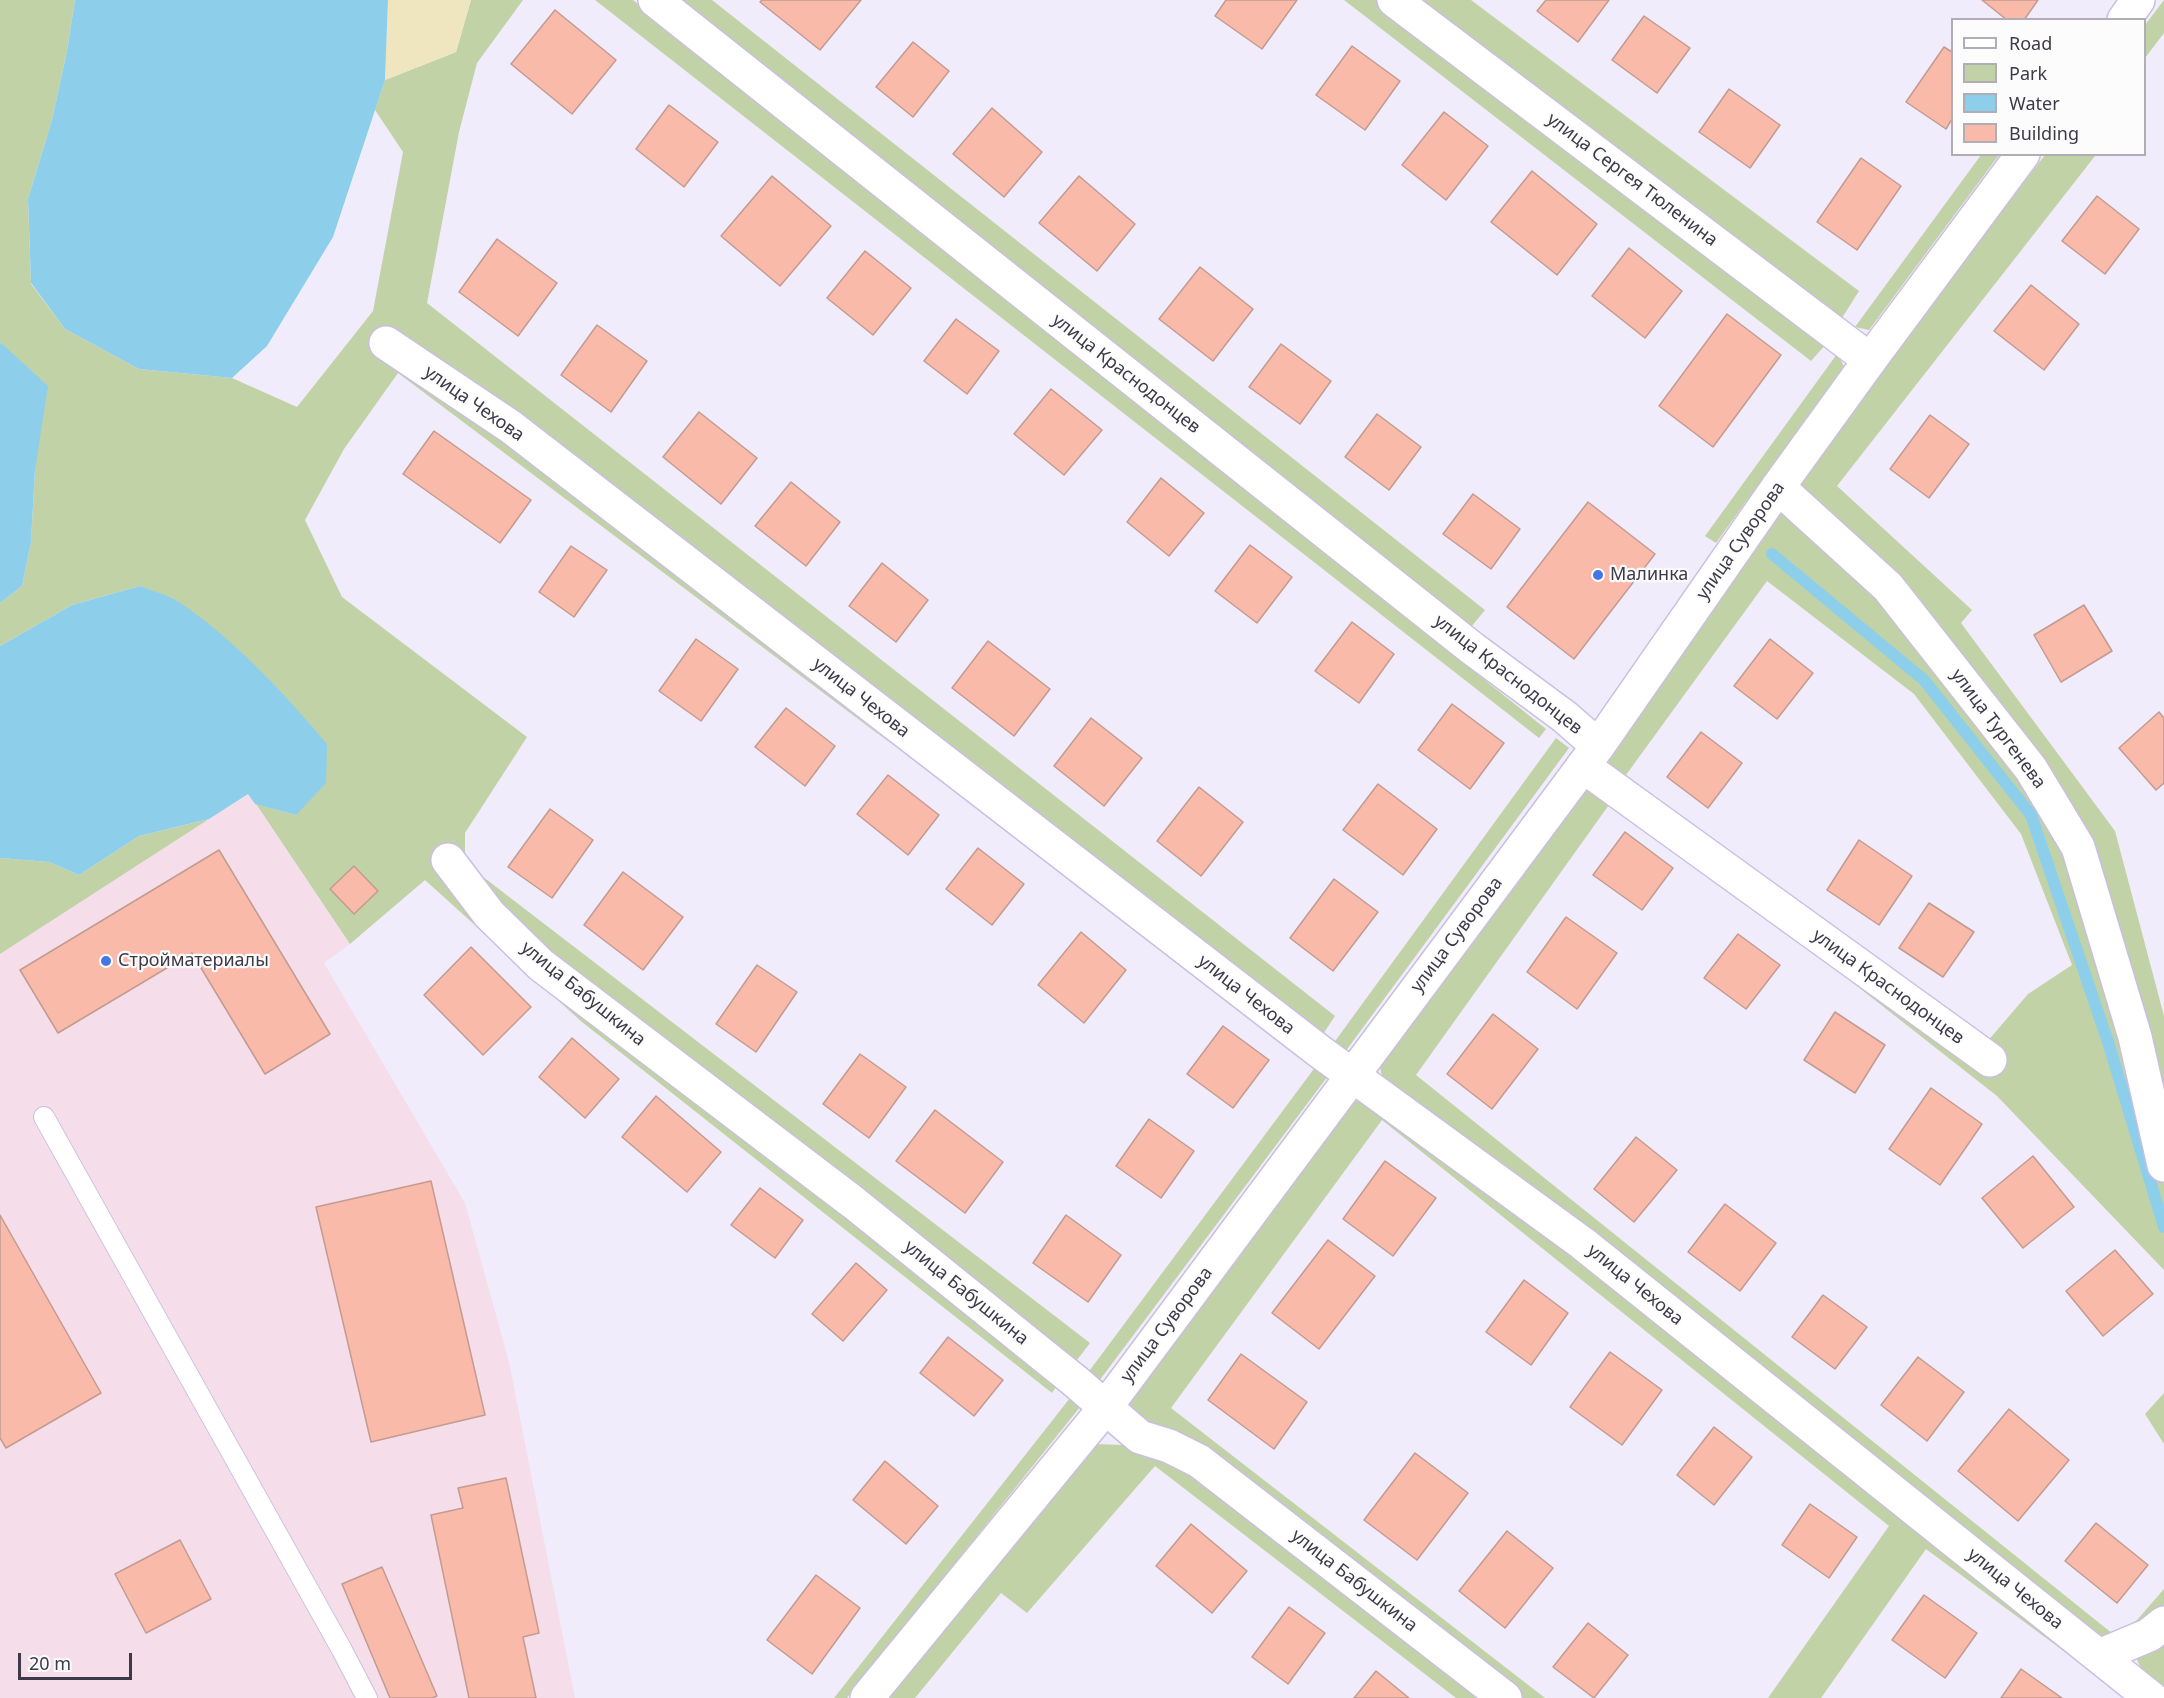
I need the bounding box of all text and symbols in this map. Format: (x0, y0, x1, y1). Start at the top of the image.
legend (1951, 18, 2146, 156)
text: Road (2009, 31, 2052, 55)
text: Park (2009, 61, 2047, 85)
text: Water (2009, 91, 2060, 115)
street label: улица Сергея Тюленина (1542, 109, 1722, 251)
text: Building (2009, 121, 2079, 145)
street label: улица Краснодонцев (1048, 309, 1204, 439)
street label: улица Чехова (420, 362, 528, 446)
street label: улица Суворова (1692, 478, 1790, 604)
place label: Малинка (1610, 564, 1688, 586)
marker: Малинка (1591, 568, 1605, 582)
street label: улица Краснодонцев (1430, 610, 1586, 740)
street label: улица Чехова (808, 653, 914, 743)
street label: улица Тургенева (1946, 665, 2050, 793)
street label: улица Суворова (1407, 873, 1507, 997)
street label: улица Краснодонцев (1808, 925, 1968, 1049)
street label: улица Бабушкина (516, 937, 650, 1051)
place label: Стройматериалы (118, 950, 269, 972)
street label: улица Чехова (1193, 950, 1299, 1040)
marker: Стройматериалы (99, 954, 113, 968)
street label: улица Бабушкина (899, 1236, 1033, 1350)
street label: улица Чехова (1583, 1240, 1687, 1330)
street label: улица Суворова (1117, 1263, 1217, 1387)
street label: улица Бабушкина (1287, 1525, 1421, 1637)
street label: улица Чехова (1963, 1544, 2067, 1634)
scale bar (21, 1641, 135, 1679)
text: 20 m (29, 1651, 71, 1675)

